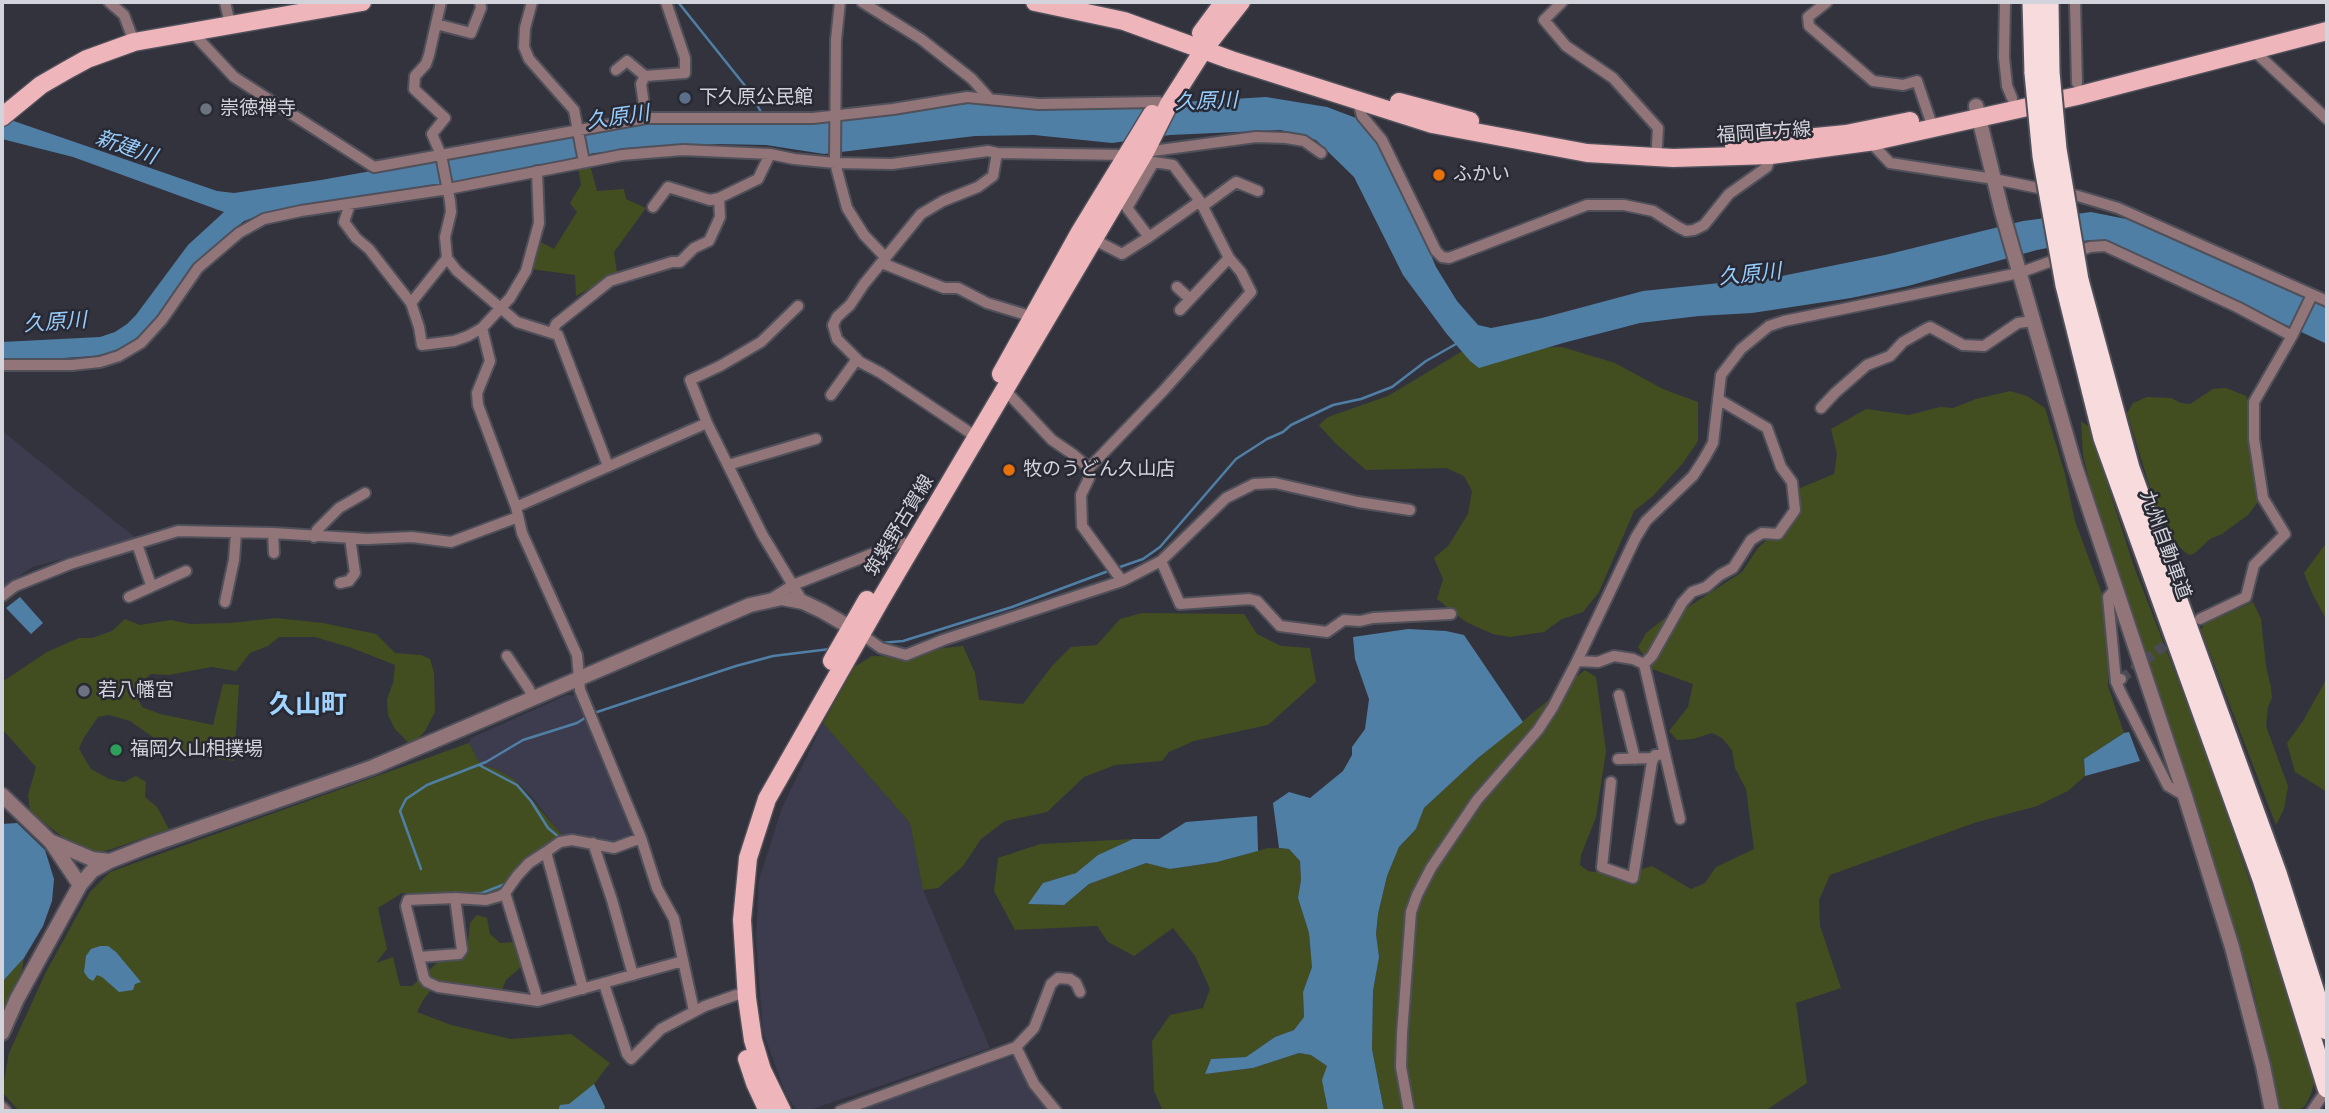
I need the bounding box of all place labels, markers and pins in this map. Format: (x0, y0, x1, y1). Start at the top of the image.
place label: 下久原公民館 (699, 87, 813, 109)
marker: 下久原公民館 (677, 90, 693, 106)
place label: 崇徳禅寺 (220, 98, 296, 120)
marker: 崇徳禅寺 (198, 101, 214, 117)
place label: ふかい (1453, 164, 1510, 186)
marker: ふかい (1431, 167, 1447, 183)
place label: 牧のうどん久山店 (1023, 459, 1175, 481)
marker: 牧のうどん久山店 (1001, 462, 1017, 478)
place label: 若八幡宮 (98, 680, 174, 702)
marker: 若八幡宮 (76, 683, 92, 699)
place label: 福岡久山相撲場 (130, 739, 263, 761)
marker: 福岡久山相撲場 (108, 742, 124, 758)

